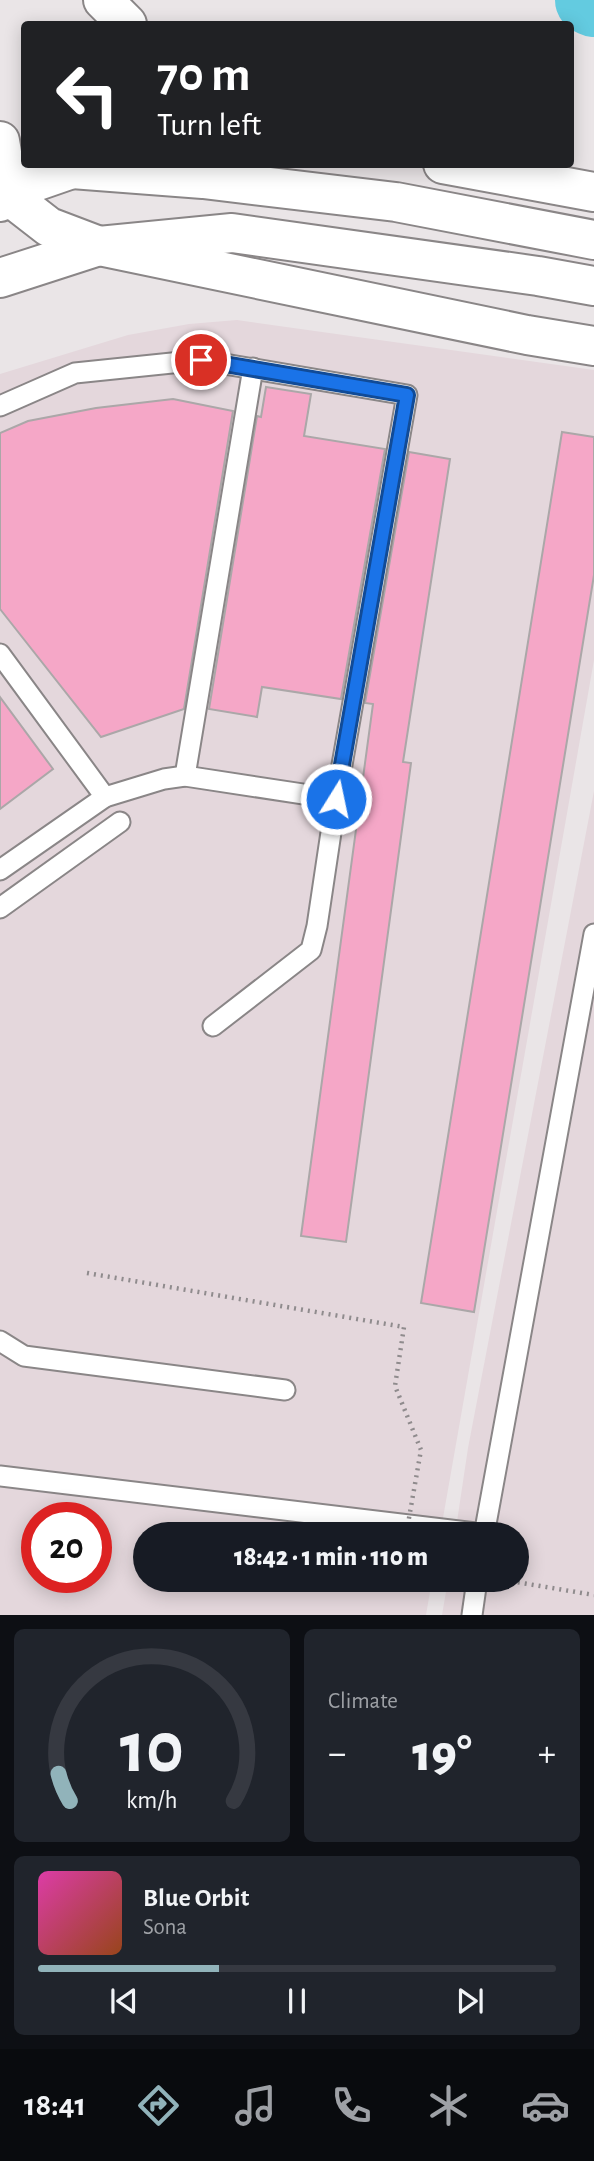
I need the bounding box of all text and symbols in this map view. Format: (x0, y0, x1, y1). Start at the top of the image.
icon: left (42, 49, 133, 140)
text: 70 m (157, 51, 251, 100)
text: Turn left (157, 109, 261, 141)
pin (171, 330, 231, 390)
icon: arrive (182, 341, 220, 379)
position arrow (299, 762, 373, 836)
speed limit sign: 20 (21, 1502, 112, 1593)
text: 18:42 · 1 min · 110 m (234, 1544, 428, 1570)
text: Climate (328, 1690, 398, 1713)
text: 10 (120, 1714, 184, 1787)
text: 19° (412, 1728, 472, 1780)
text: − (328, 1735, 346, 1773)
text: + (538, 1735, 556, 1773)
text: km/h (126, 1788, 178, 1813)
text: Blue Orbit (143, 1885, 249, 1911)
text: Sona (143, 1916, 187, 1939)
icon: previous (105, 1982, 143, 2020)
icon: pause (278, 1982, 316, 2020)
icon: next (451, 1982, 489, 2020)
icon: directions (134, 2081, 183, 2130)
icon: music (231, 2081, 280, 2130)
icon: phone (327, 2081, 376, 2130)
icon: climate (424, 2081, 473, 2130)
icon: car (521, 2081, 570, 2130)
text: 18:41 (24, 2089, 86, 2121)

